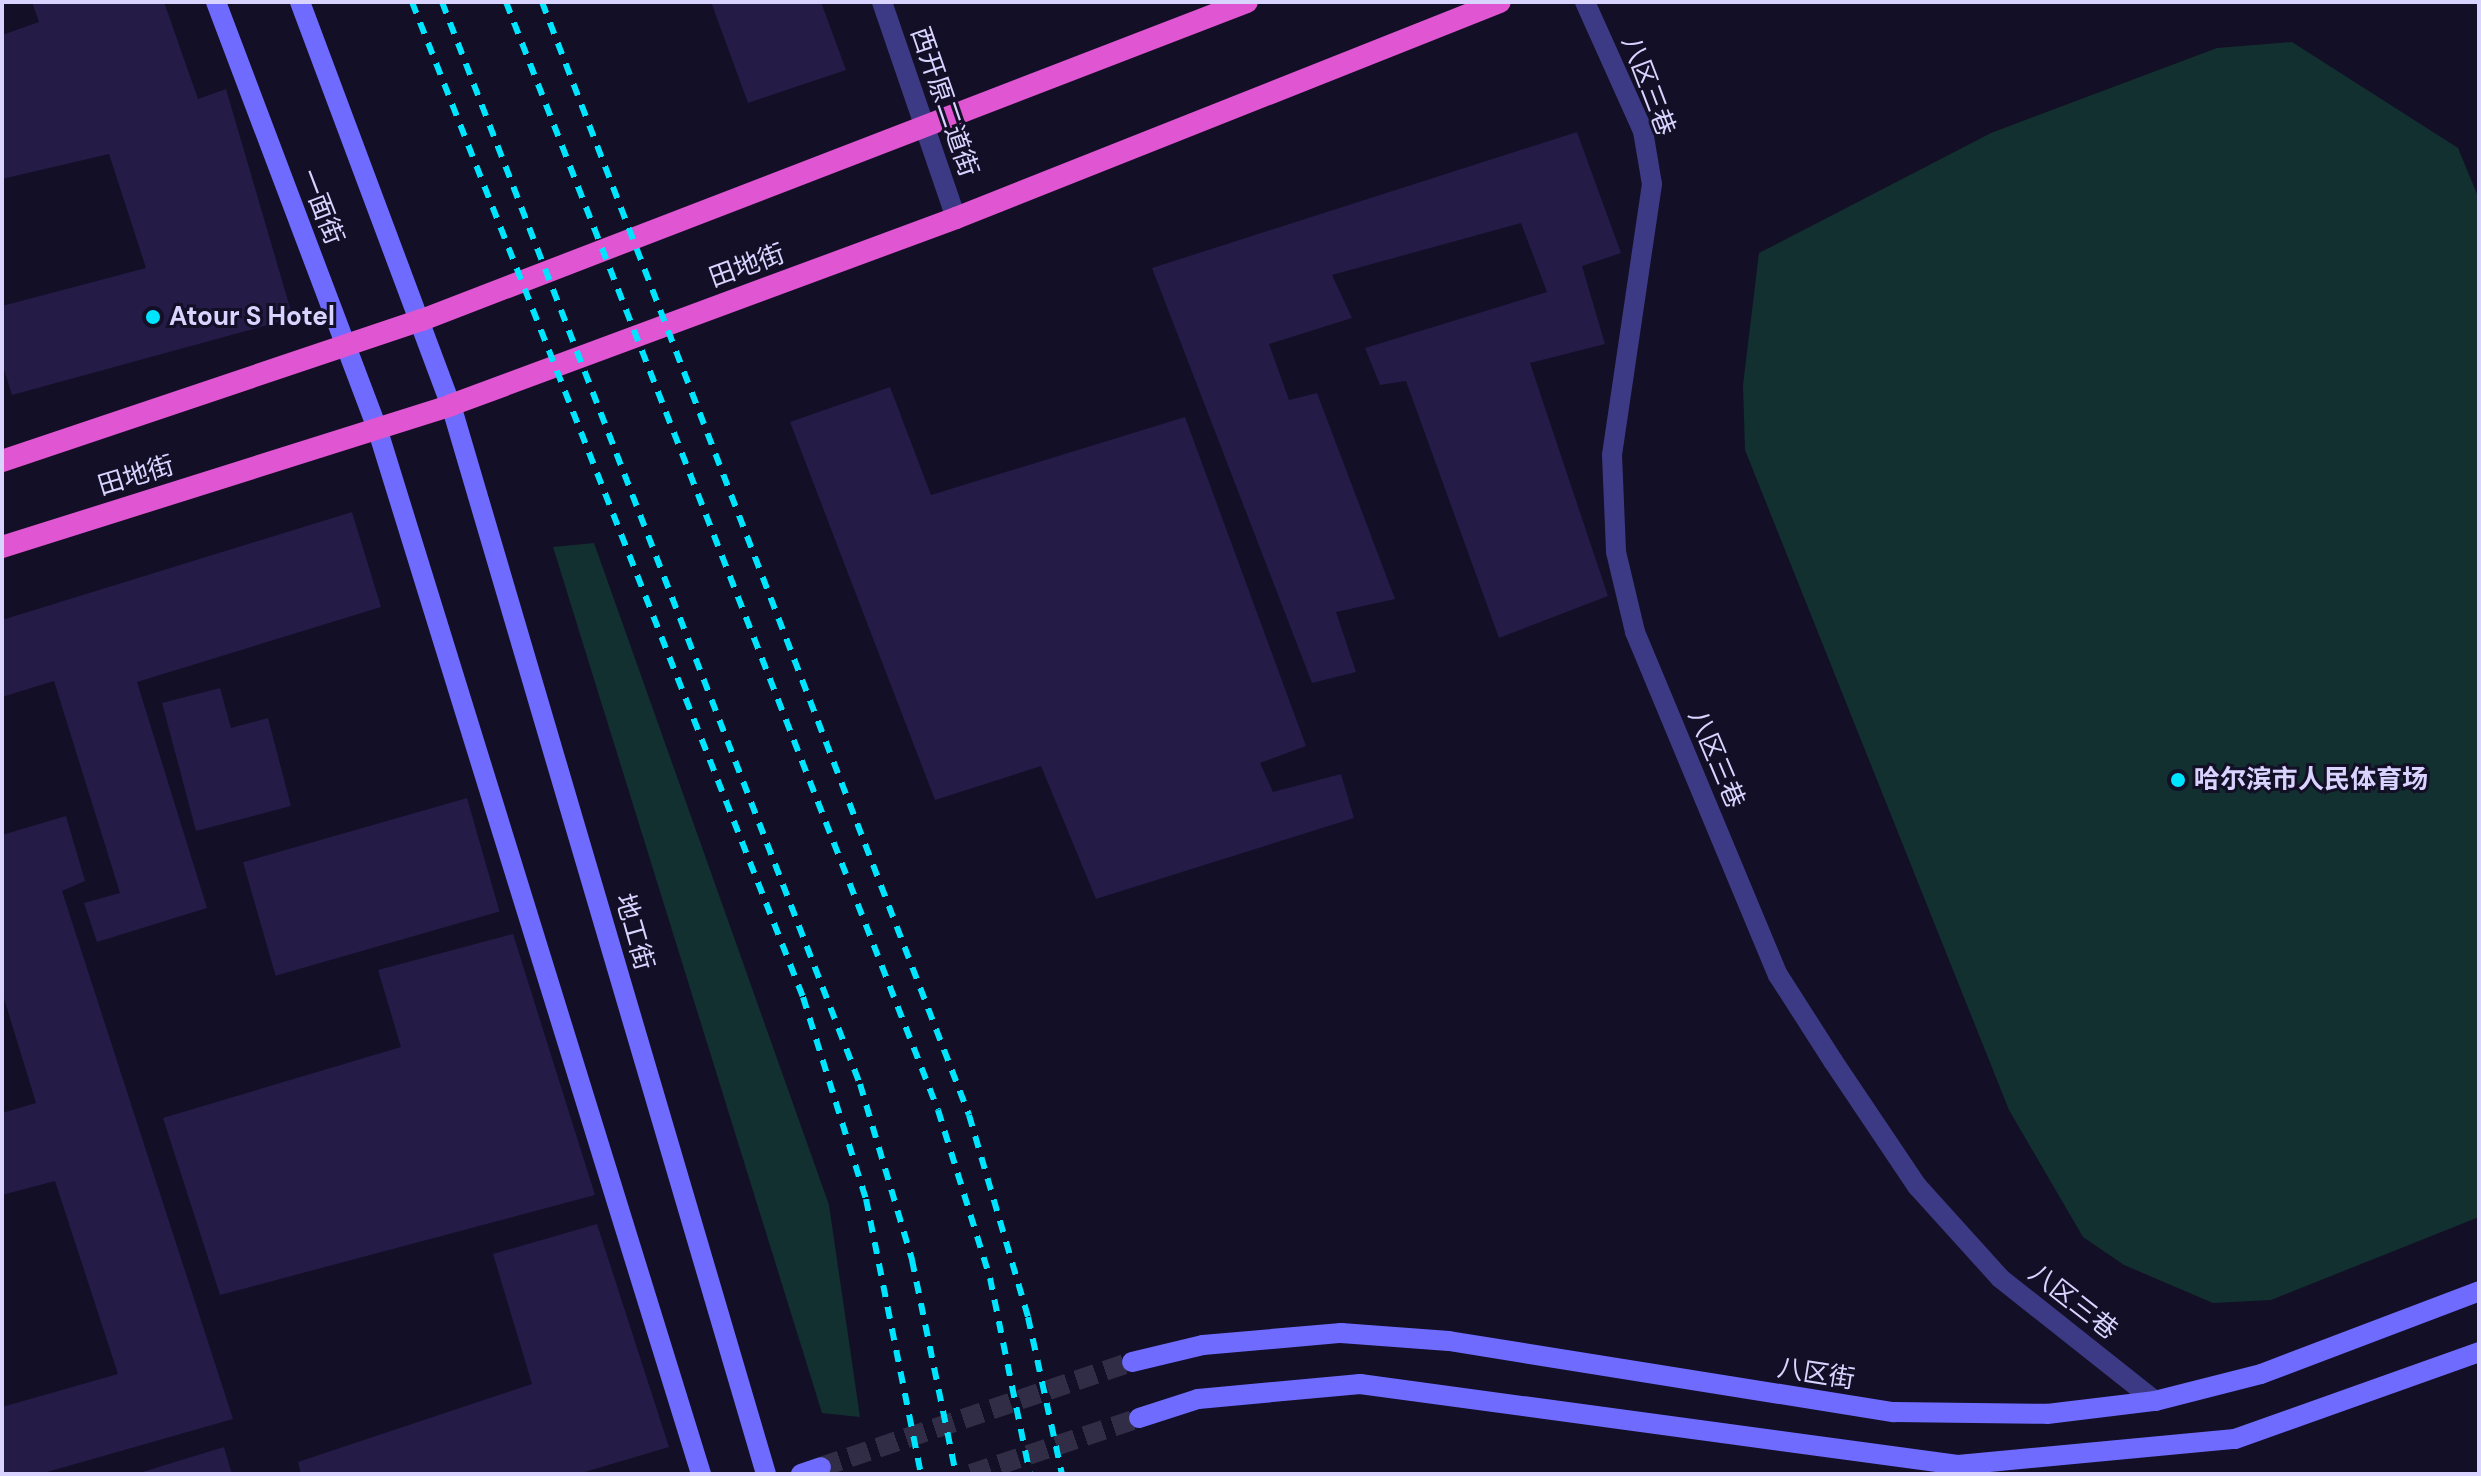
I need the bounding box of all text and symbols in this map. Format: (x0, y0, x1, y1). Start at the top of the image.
street label: 西开原二道街 (904, 23, 984, 181)
street label: 八区三巷 (1615, 32, 1681, 140)
street label: 一面街 (292, 165, 350, 249)
street label: 田地街 (705, 238, 789, 294)
place label: Atour S Hotel (169, 301, 335, 333)
marker: Atour S Hotel (144, 308, 162, 326)
street label: 田地街 (94, 450, 178, 502)
street label: 八区三巷 (1681, 705, 1751, 813)
place label: 哈尔滨市人民体育场 (2194, 764, 2428, 796)
marker: 哈尔滨市人民体育场 (2169, 771, 2187, 789)
street label: 地工街 (608, 890, 660, 974)
street label: 八区三巷 (2022, 1258, 2124, 1346)
street label: 八区街 (1775, 1352, 1857, 1396)

